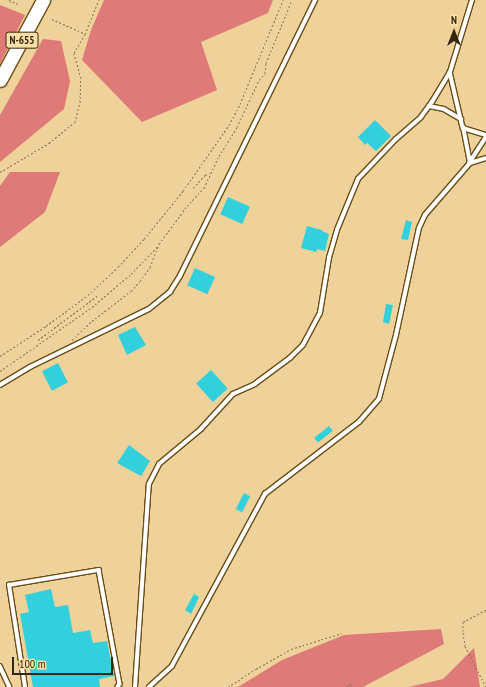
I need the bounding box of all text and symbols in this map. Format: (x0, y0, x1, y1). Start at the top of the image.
north arrow (434, 12, 474, 52)
text: N (451, 13, 457, 27)
road number: N-655 (5, 31, 39, 49)
scale bar (14, 649, 115, 675)
text: 100 m (19, 656, 46, 671)

